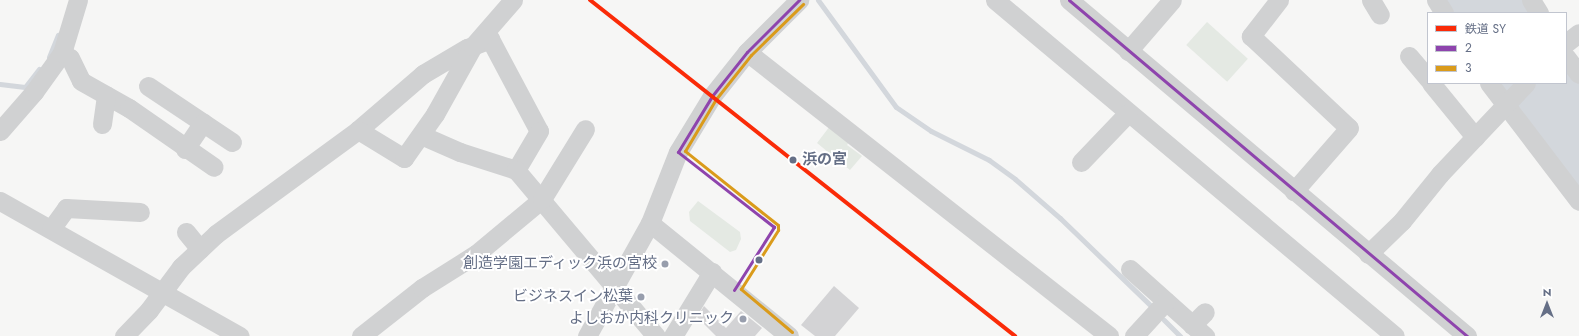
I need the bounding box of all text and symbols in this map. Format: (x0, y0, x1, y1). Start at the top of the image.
legend (1427, 12, 1567, 84)
text: 鉄道 SY (1465, 20, 1506, 38)
text: 2 (1465, 39, 1472, 57)
text: 3 (1465, 59, 1472, 77)
place label: 浜の宮 (802, 151, 847, 169)
marker: 浜の宮 (787, 154, 799, 166)
place label: 創造学園エディック浜の宮校 (462, 255, 657, 273)
unlabelled marker (754, 255, 764, 265)
marker: 創造学園エディック浜の宮校 (660, 259, 670, 269)
north arrow (1527, 284, 1567, 324)
text: N (1543, 284, 1551, 300)
place label: ビジネスイン松葉 (513, 288, 633, 306)
marker: ビジネスイン松葉 (636, 292, 646, 302)
place label: よしおか内科クリニック (569, 310, 734, 328)
marker: よしおか内科クリニック (737, 313, 749, 325)

